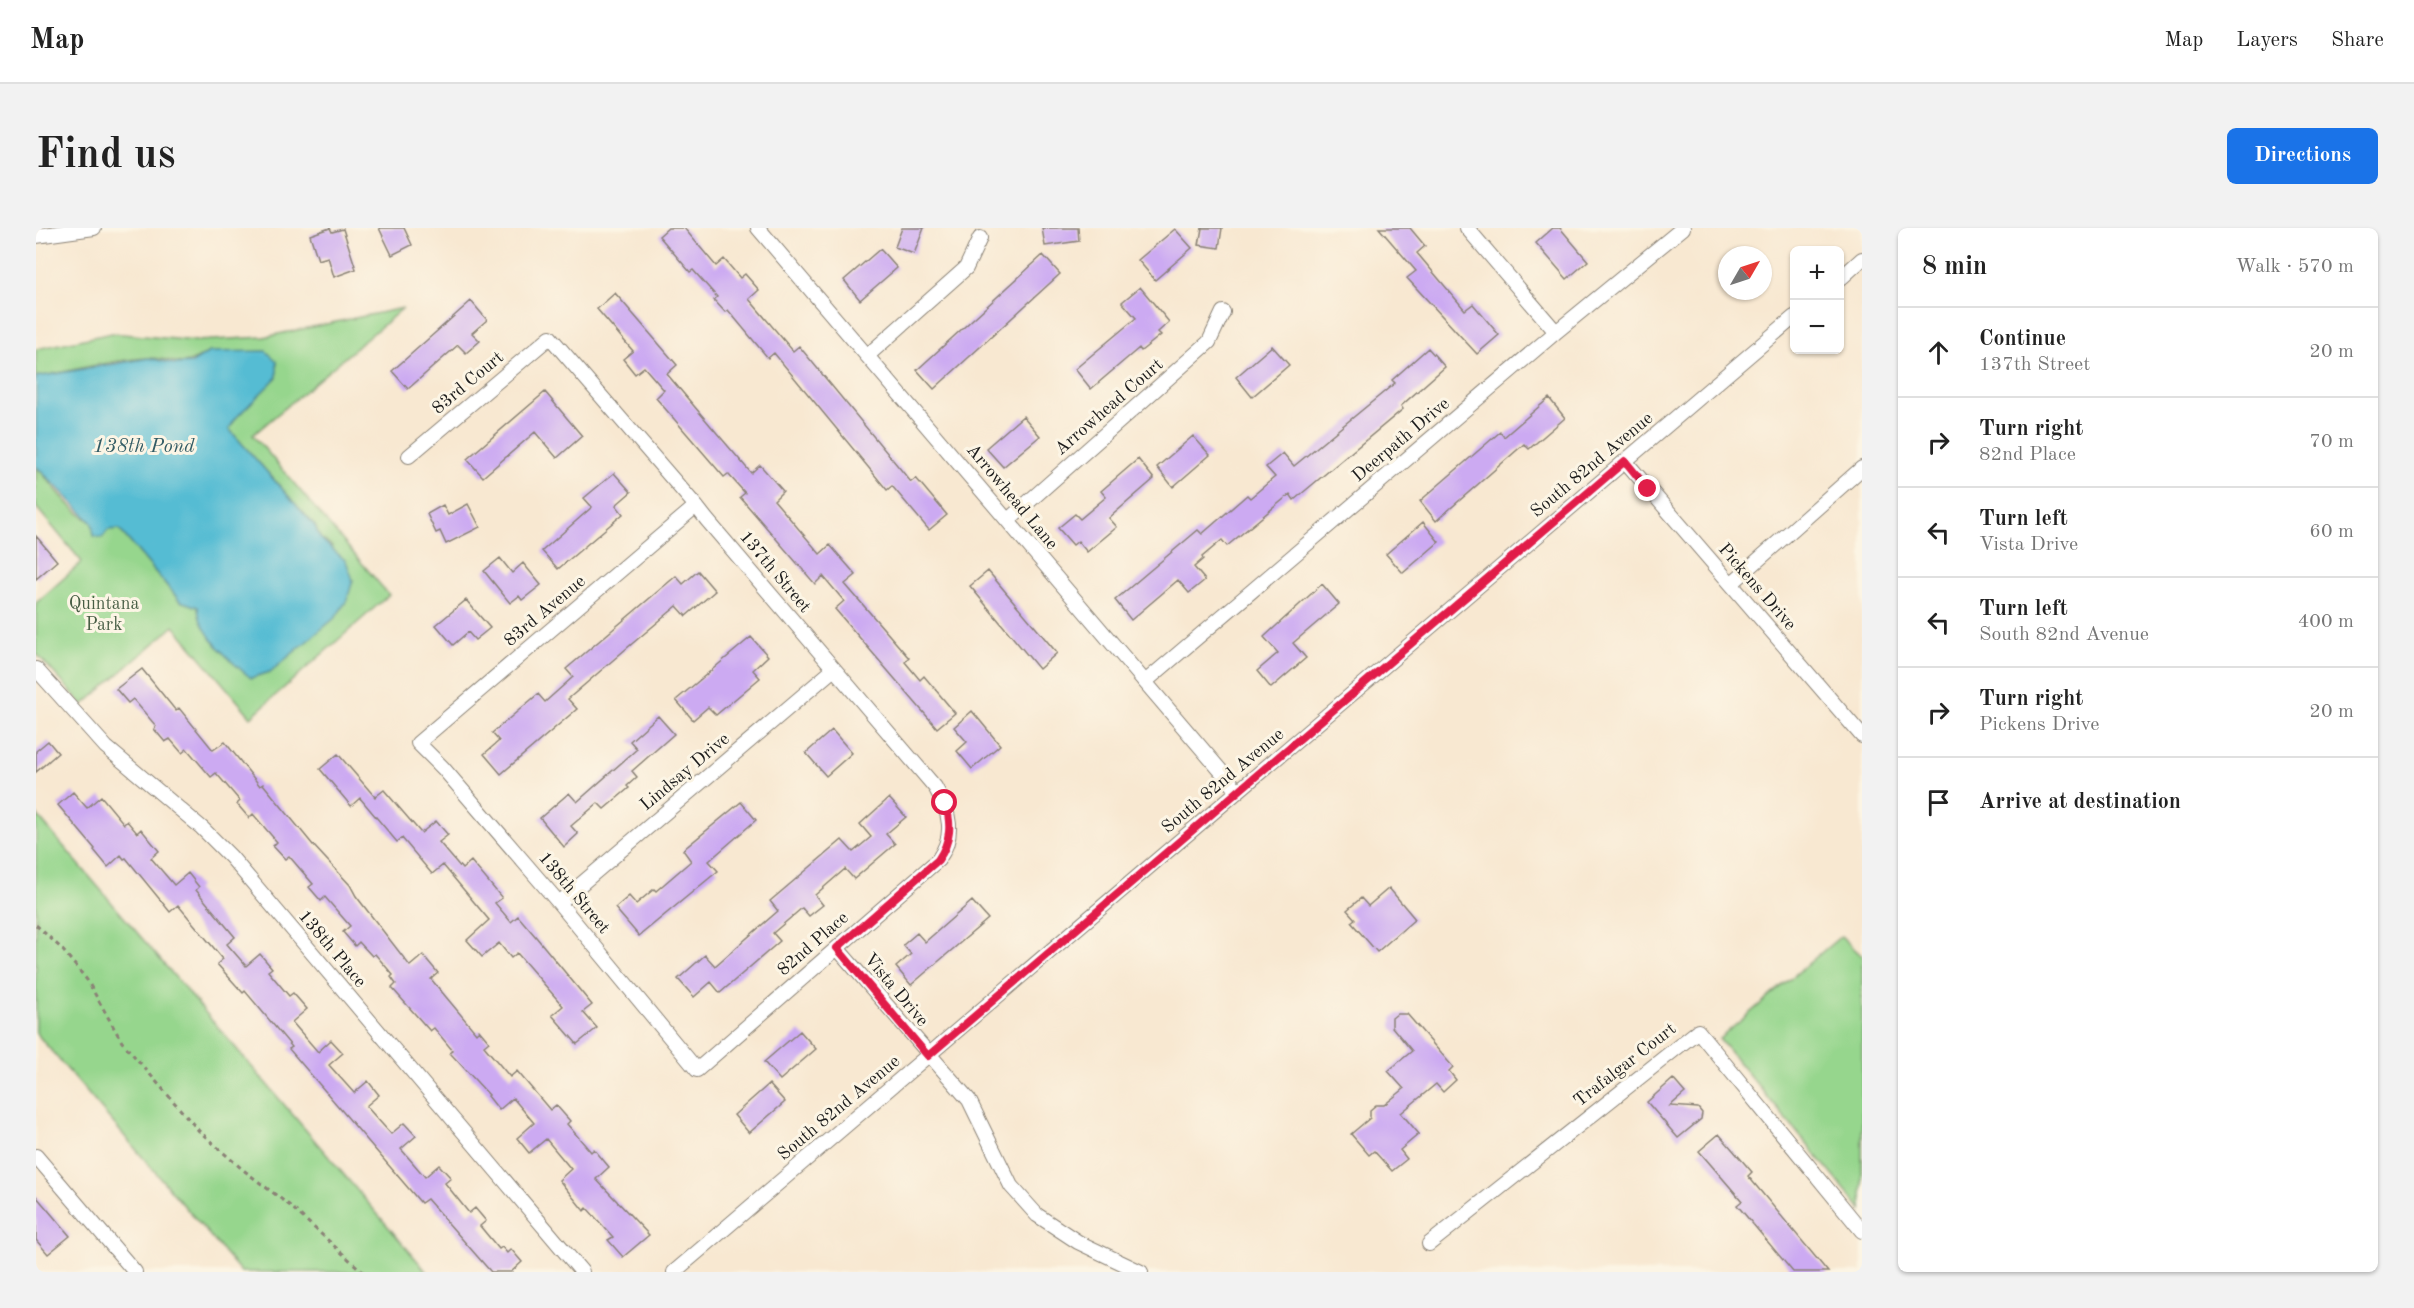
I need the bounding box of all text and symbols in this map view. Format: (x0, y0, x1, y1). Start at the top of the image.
text: Map (30, 27, 84, 55)
text: Map (2164, 30, 2203, 51)
text: Layers (2236, 30, 2298, 51)
text: Share (2331, 30, 2384, 51)
button: Directions (2227, 128, 2378, 184)
text: Find us (36, 135, 175, 177)
north arrow (1718, 246, 1772, 300)
map controls (1790, 246, 1844, 354)
button: + (1790, 246, 1844, 300)
text: 8 min (1922, 254, 1987, 280)
text: Walk · 570 m (2235, 257, 2354, 277)
button: − (1790, 300, 1844, 354)
text: Continue (1979, 328, 2066, 350)
icon: ahead (1922, 336, 1955, 369)
text: 20 m (2309, 342, 2354, 362)
street label: 83rd Court (429, 348, 507, 418)
street label: Arrowhead Court (1051, 355, 1167, 459)
text: 137th Street (1979, 355, 2090, 375)
street label: Deerpath Drive (1349, 394, 1453, 486)
street label: South 82nd Avenue (1528, 409, 1656, 521)
text: Turn right (1979, 418, 2083, 440)
icon: right (1922, 426, 1955, 459)
text: 70 m (2309, 432, 2354, 452)
water label: 138th Pond (93, 437, 195, 457)
street label: Arrowhead Lane (963, 441, 1061, 553)
text: 82nd Place (1979, 445, 2076, 465)
route end (1634, 475, 1660, 501)
text: Turn left (1979, 508, 2068, 530)
icon: left (1922, 516, 1955, 549)
text: 60 m (2309, 522, 2354, 542)
street label: 137th Street (736, 528, 814, 616)
text: Vista Drive (1979, 535, 2078, 555)
street label: Pickens Drive (1715, 540, 1799, 634)
street label: 83rd Avenue (501, 572, 589, 650)
park label: Quintana Park (69, 595, 139, 634)
text: Turn left (1979, 598, 2068, 620)
icon: left (1922, 606, 1955, 639)
text: 400 m (2298, 612, 2354, 632)
text: South 82nd Avenue (1979, 625, 2149, 645)
text: Turn right (1979, 688, 2083, 710)
icon: right (1922, 696, 1955, 729)
text: 20 m (2309, 702, 2354, 722)
text: Pickens Drive (1979, 715, 2099, 735)
street label: South 82nd Avenue (1159, 725, 1287, 837)
street label: Lindsay Drive (637, 730, 733, 814)
icon: arrive (1922, 786, 1955, 819)
route start (931, 789, 957, 815)
text: Arrive at destination (1979, 791, 2181, 813)
street label: 138th Street (535, 849, 613, 937)
street label: 138th Place (295, 907, 369, 991)
street label: 82nd Place (774, 909, 852, 979)
street label: Vista Drive (860, 950, 932, 1030)
street label: Trafalgar Court (1571, 1020, 1679, 1110)
street label: South 82nd Avenue (775, 1052, 903, 1164)

